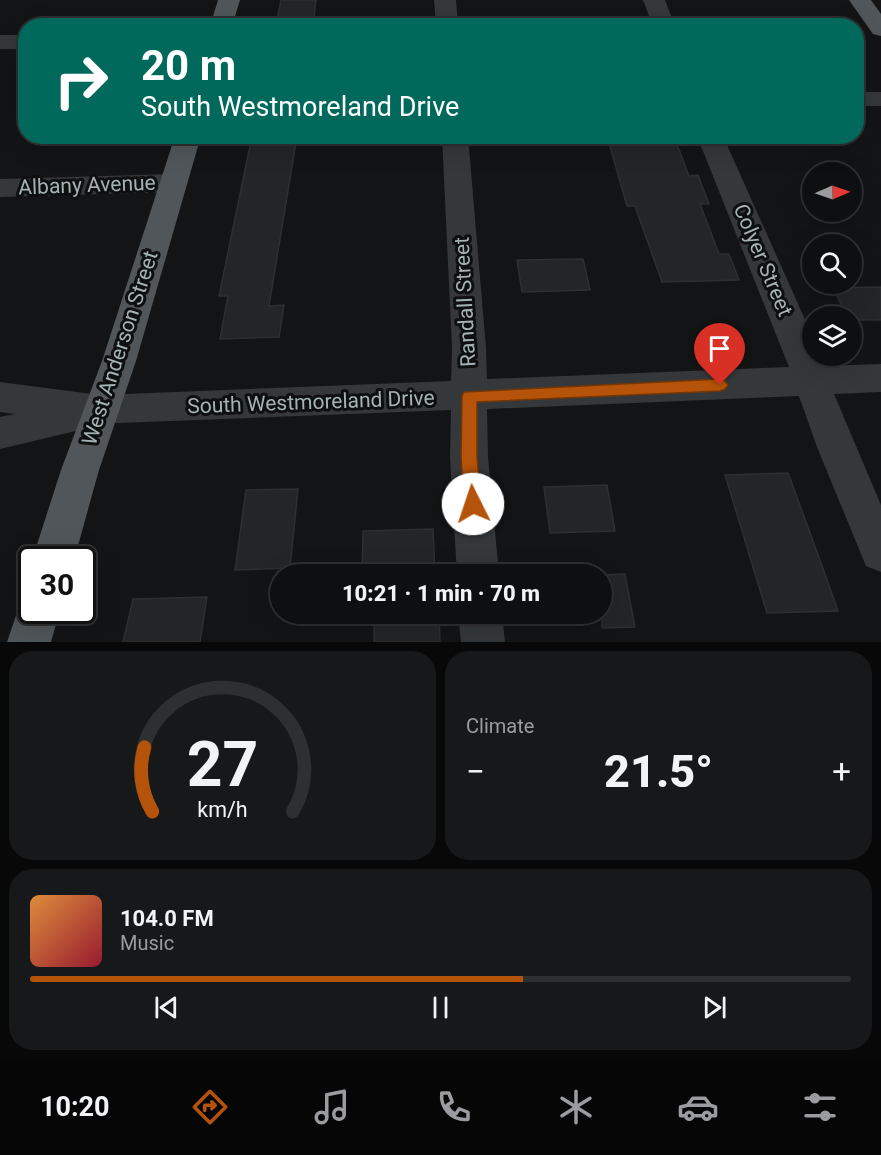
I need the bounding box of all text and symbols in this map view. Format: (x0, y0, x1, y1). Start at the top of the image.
text: 20 m (141, 41, 236, 90)
icon: right (42, 42, 120, 120)
text: South Westmoreland Drive (141, 91, 459, 123)
north arrow (802, 162, 862, 222)
map controls (802, 162, 862, 366)
street label: Albany Avenue (18, 171, 156, 199)
street label: Colyer Street (729, 200, 797, 320)
button: search (802, 234, 862, 294)
street label: Randall Street (450, 236, 480, 368)
street label: West Anderson Street (77, 248, 163, 448)
button: layers (802, 306, 862, 366)
pin (694, 323, 745, 385)
icon: arrive (703, 332, 736, 365)
street label: South Westmoreland Drive (187, 386, 435, 418)
position arrow (441, 472, 505, 536)
speed limit sign: 30 (18, 546, 96, 624)
text: 10:21 · 1 min · 70 m (342, 581, 540, 606)
text: Climate (466, 714, 534, 738)
text: 27 (187, 728, 258, 801)
text: 21.5° (604, 745, 713, 798)
text: − (466, 752, 485, 791)
text: + (832, 752, 851, 791)
text: km/h (197, 798, 248, 823)
text: 104.0 FM (120, 906, 214, 931)
text: Music (120, 931, 174, 955)
icon: previous (150, 991, 183, 1024)
icon: pause (424, 991, 457, 1024)
icon: next (698, 991, 731, 1024)
icon: directions (189, 1086, 231, 1128)
icon: music (311, 1086, 353, 1128)
icon: phone (433, 1086, 475, 1128)
icon: climate (555, 1086, 597, 1128)
icon: car (677, 1086, 719, 1128)
icon: filters (799, 1086, 841, 1128)
text: 10:20 (40, 1091, 110, 1123)

